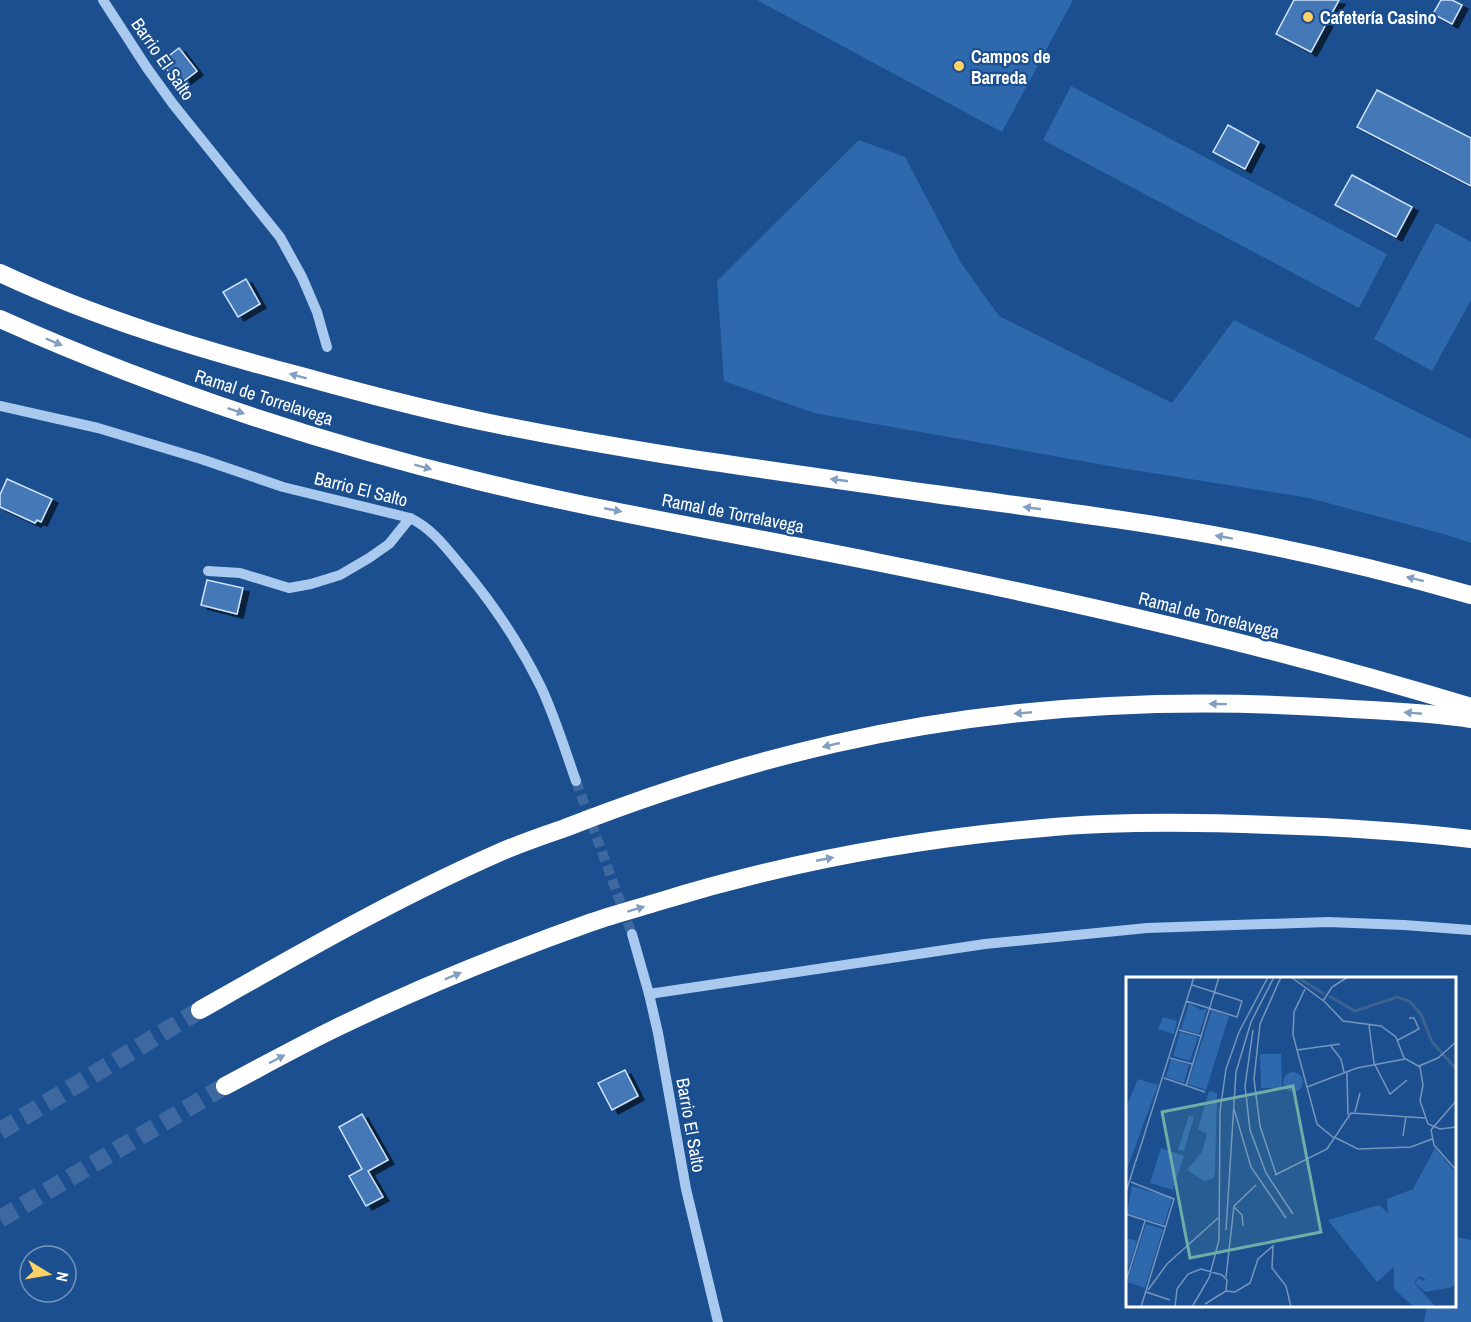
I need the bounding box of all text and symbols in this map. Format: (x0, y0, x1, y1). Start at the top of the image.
place label: Cafetería Casino (1320, 5, 1436, 30)
marker: Cafetería Casino (1301, 10, 1315, 24)
street label: Barrio El Salto (125, 13, 201, 105)
place label: Campos de Barreda (971, 44, 1051, 90)
marker: Campos de Barreda (952, 59, 966, 73)
one-way arrow (45, 337, 63, 347)
street label: Ramal de Torrelavega (192, 363, 336, 431)
one-way arrow (289, 370, 307, 380)
one-way arrow (227, 407, 245, 416)
one-way arrow (414, 463, 432, 472)
street label: Barrio El Salto (312, 465, 410, 513)
one-way arrow (829, 475, 848, 484)
street label: Ramal de Torrelavega (660, 487, 806, 539)
one-way arrow (1022, 503, 1041, 512)
one-way arrow (603, 506, 622, 515)
one-way arrow (1215, 532, 1234, 541)
one-way arrow (1405, 574, 1424, 584)
street label: Ramal de Torrelavega (1136, 585, 1282, 645)
one-way arrow (1209, 699, 1228, 709)
one-way arrow (1014, 708, 1033, 718)
one-way arrow (1403, 708, 1422, 718)
one-way arrow (822, 740, 840, 750)
one-way arrow (815, 854, 834, 863)
one-way arrow (627, 904, 645, 913)
one-way arrow (444, 970, 462, 980)
inset map (1126, 977, 1456, 1307)
one-way arrow (269, 1054, 286, 1064)
street label: Barrio El Salto (670, 1076, 712, 1174)
north arrow (18, 1244, 78, 1304)
text: N (51, 1270, 74, 1284)

